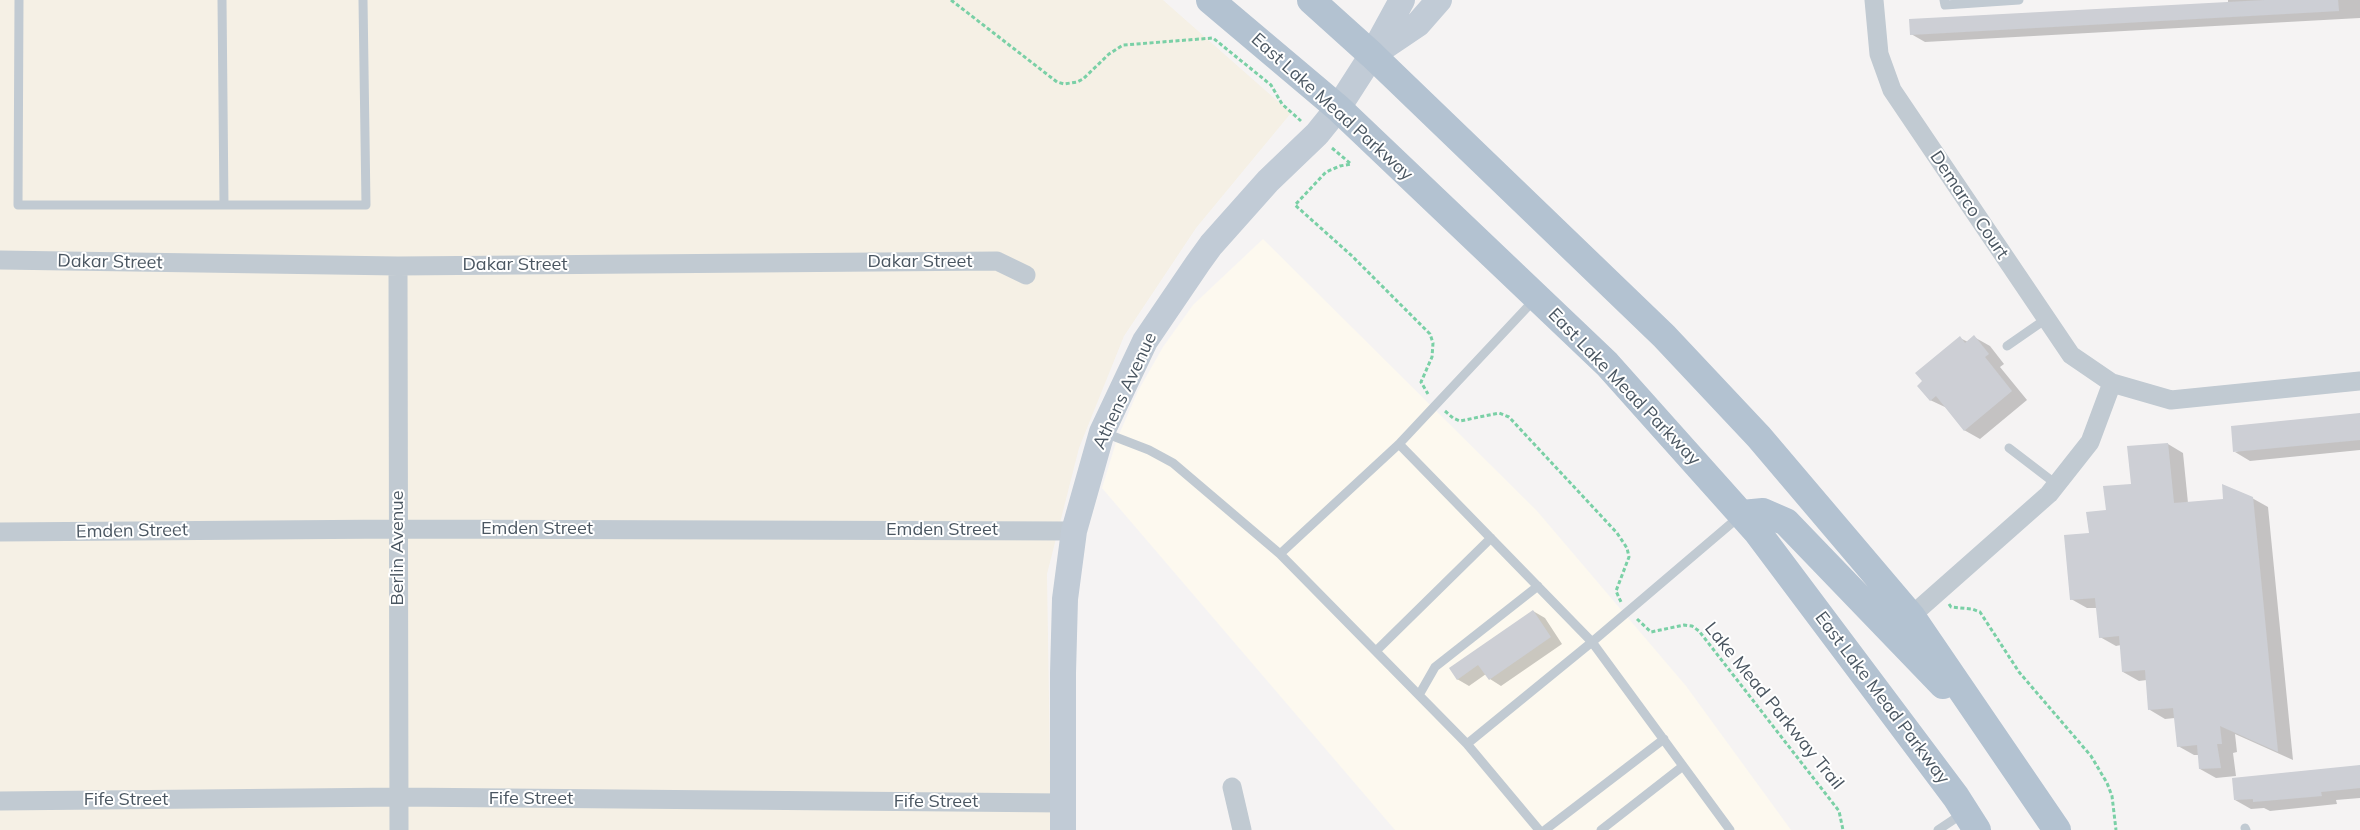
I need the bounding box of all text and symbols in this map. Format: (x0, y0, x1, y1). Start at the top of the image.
street label: East Lake Mead Parkway (1247, 29, 1417, 185)
street label: Demarco Court (1925, 147, 2013, 263)
street label: Dakar Street (57, 250, 163, 274)
street label: Dakar Street (867, 251, 973, 273)
street label: Dakar Street (462, 254, 568, 276)
street label: East Lake Mead Parkway (1543, 304, 1705, 470)
street label: Athens Avenue (1088, 329, 1162, 453)
street label: Berlin Avenue (387, 490, 409, 606)
street label: Emden Street (481, 518, 593, 540)
street label: Emden Street (76, 519, 188, 543)
street label: Emden Street (886, 519, 998, 541)
street label: East Lake Mead Parkway (1810, 608, 1954, 788)
street label: Lake Mead Parkway Trail (1700, 618, 1848, 794)
street label: Fife Street (489, 788, 573, 810)
street label: Fife Street (84, 789, 168, 811)
street label: Fife Street (894, 791, 978, 813)

